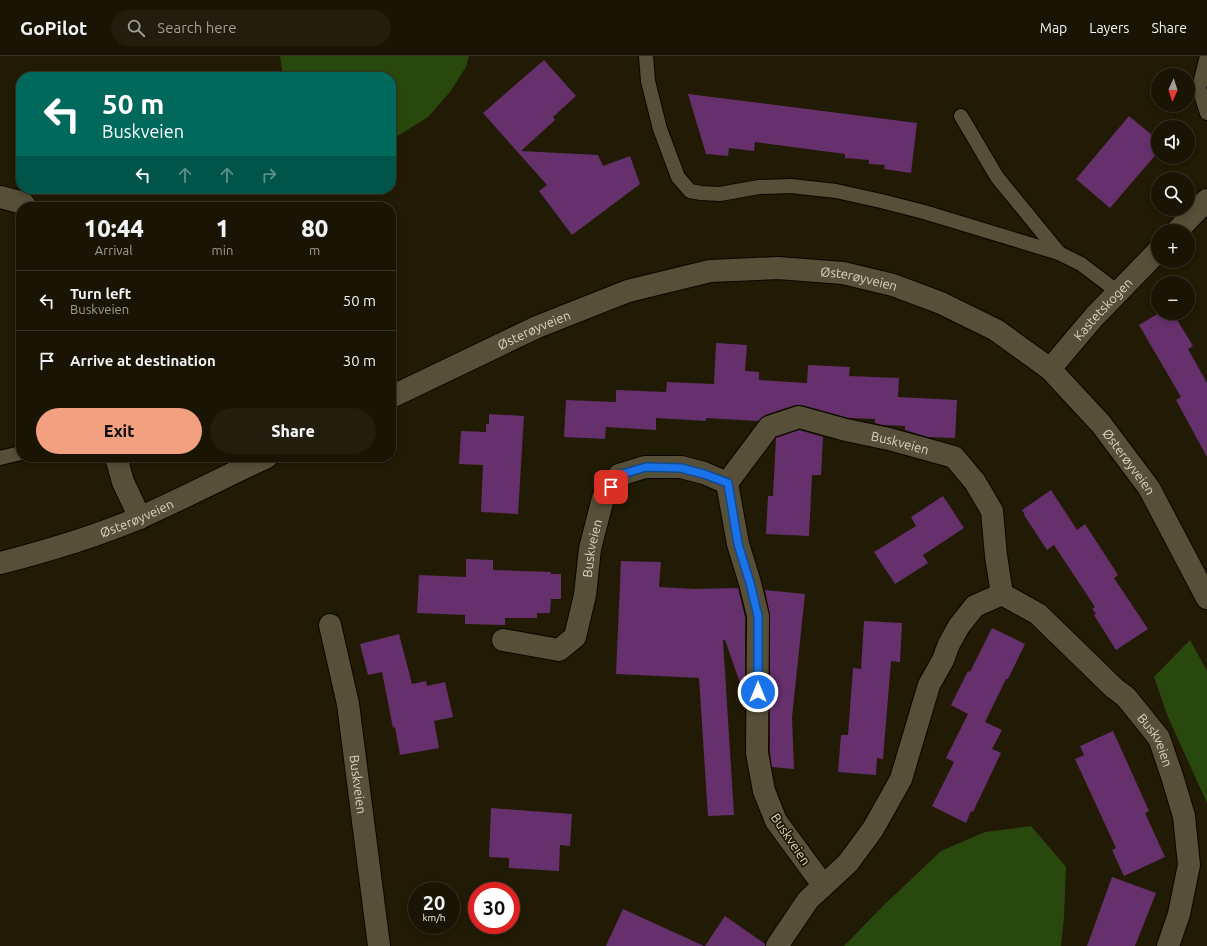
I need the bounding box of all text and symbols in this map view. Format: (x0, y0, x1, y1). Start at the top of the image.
search box (111, 10, 391, 46)
text: GoPilot (20, 17, 87, 39)
icon: search (125, 17, 147, 39)
text: Search here (157, 19, 237, 36)
text: Map (1040, 20, 1067, 36)
text: Layers (1089, 20, 1129, 36)
text: Share (1151, 20, 1187, 36)
north arrow (1151, 68, 1195, 112)
map controls (1151, 68, 1195, 320)
icon: left (36, 88, 88, 140)
text: 50 m (102, 88, 164, 119)
button: sound (1151, 120, 1195, 164)
text: Buskveien (102, 121, 184, 141)
icon: left (132, 164, 154, 186)
icon: ahead (174, 164, 196, 186)
icon: ahead (216, 164, 238, 186)
icon: right (258, 164, 280, 186)
button: search (1151, 172, 1195, 216)
text: 10:44 (84, 215, 144, 242)
text: 1 (216, 215, 229, 242)
text: 80 (301, 215, 328, 242)
button: + (1151, 224, 1195, 268)
text: Arrival (95, 243, 133, 257)
text: min (212, 243, 233, 257)
text: m (309, 243, 320, 257)
street label: Østerøyveien (820, 264, 900, 293)
street label: Kastetskogen (1071, 275, 1135, 343)
button: − (1151, 276, 1195, 320)
text: Turn left (70, 285, 131, 302)
icon: left (36, 290, 58, 312)
text: 50 m (343, 292, 376, 309)
text: Buskveien (70, 302, 129, 316)
street label: Østerøyveien (495, 308, 572, 352)
icon: arrive (36, 350, 58, 372)
text: Arrive at destination (70, 352, 216, 369)
text: 30 m (343, 352, 376, 369)
button: Exit (36, 408, 202, 454)
button: Share (210, 408, 376, 454)
street label: Østerøyveien (1100, 426, 1158, 497)
street label: Buskveien (870, 428, 931, 457)
pin (594, 470, 628, 504)
icon: arrive (600, 476, 622, 498)
street label: Østerøyveien (98, 496, 176, 540)
street label: Buskveien (580, 518, 604, 578)
position arrow (737, 671, 779, 713)
street label: Buskveien (1135, 711, 1175, 768)
street label: Buskveien (348, 754, 369, 815)
street label: Buskveien (769, 811, 813, 867)
speed limit sign: 30 (468, 882, 520, 934)
text: 20 (423, 891, 445, 914)
text: km/h (422, 912, 446, 923)

